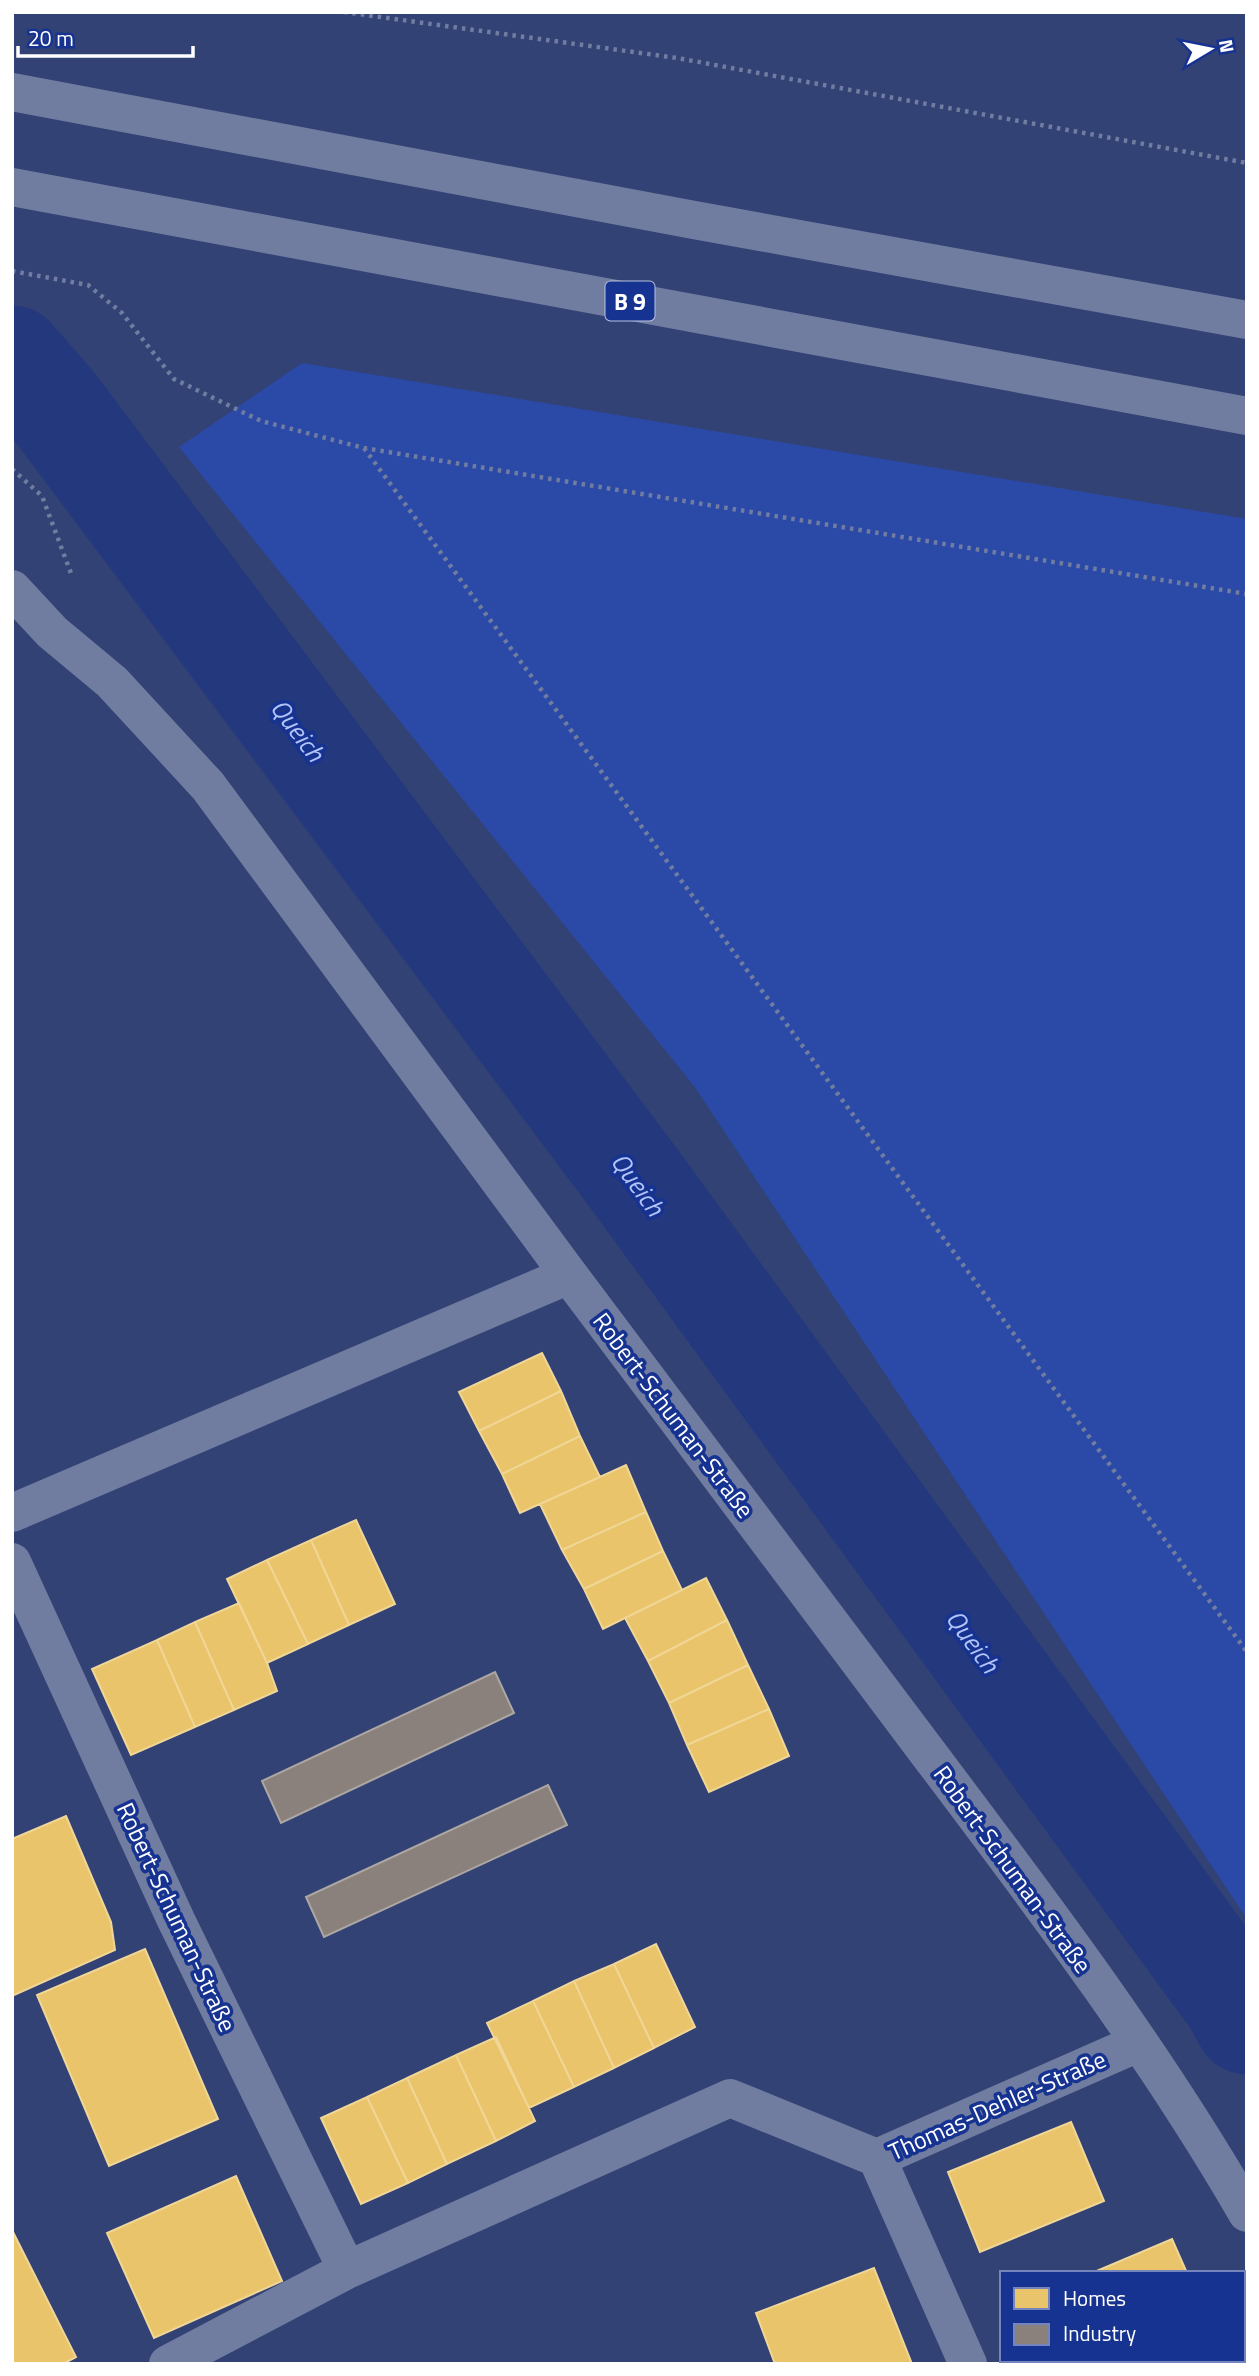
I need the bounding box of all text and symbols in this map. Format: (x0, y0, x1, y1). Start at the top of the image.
scale bar (18, 14, 192, 58)
north arrow (1175, 14, 1245, 84)
text: 20 m (28, 22, 74, 54)
text: N (1212, 37, 1243, 55)
road number: B 9 (606, 282, 654, 320)
water label: Queich (261, 690, 335, 771)
water label: Queich (602, 1144, 675, 1225)
street label: Robert-Schuman-Straße (585, 1305, 763, 1525)
water label: Queich (937, 1601, 1010, 1682)
street label: Robert-Schuman-Straße (925, 1758, 1101, 1980)
street label: Robert-Schuman-Straße (108, 1796, 246, 2038)
street label: Thomas-Dehler-Straße (883, 2041, 1111, 2169)
legend (1000, 2271, 1245, 2362)
text: Homes (1063, 2282, 1126, 2314)
text: Industry (1063, 2317, 1136, 2349)

